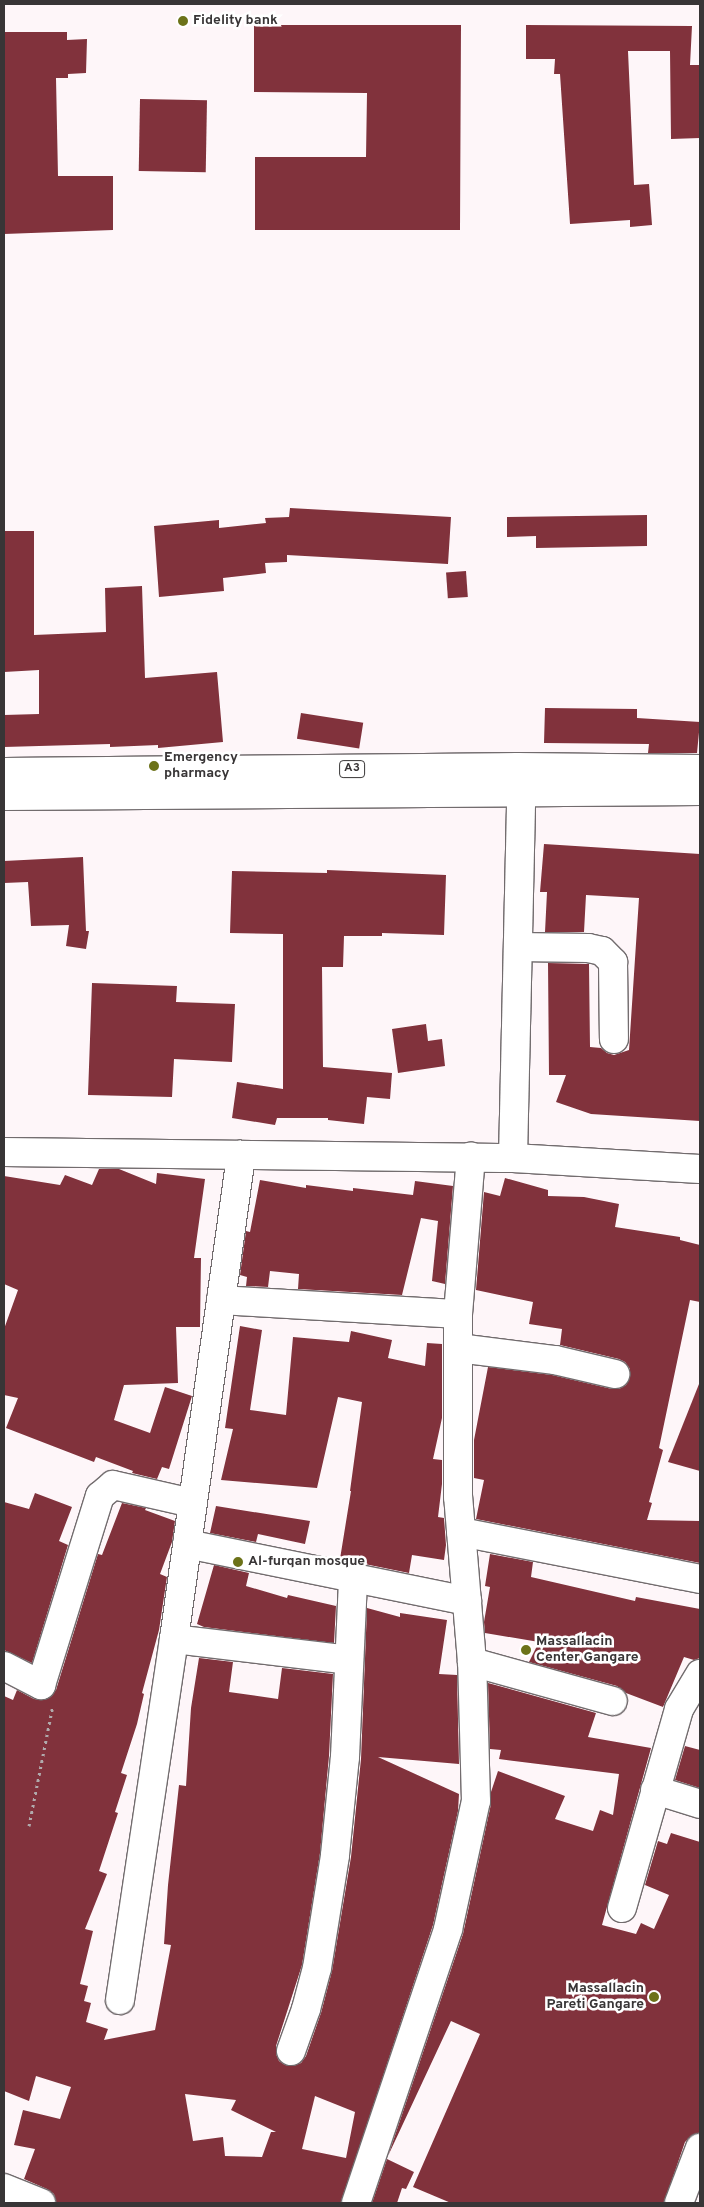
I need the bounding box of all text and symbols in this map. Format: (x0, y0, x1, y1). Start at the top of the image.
place label: Fidelity bank (193, 13, 278, 29)
marker: Fidelity bank (177, 15, 189, 27)
place label: Emergency pharmacy (164, 750, 238, 782)
marker: Emergency pharmacy (148, 760, 160, 772)
road number: A3 (338, 760, 366, 779)
place label: Al-furqan mosque (248, 1554, 365, 1570)
marker: Al-furqan mosque (232, 1556, 244, 1568)
place label: Massallacin Center Gangare (536, 1634, 638, 1666)
marker: Massallacin Center Gangare (520, 1644, 532, 1656)
place label: Massallacin Pareti Gangare (547, 1981, 644, 2014)
marker: Massallacin Pareti Gangare (648, 1991, 660, 2003)

